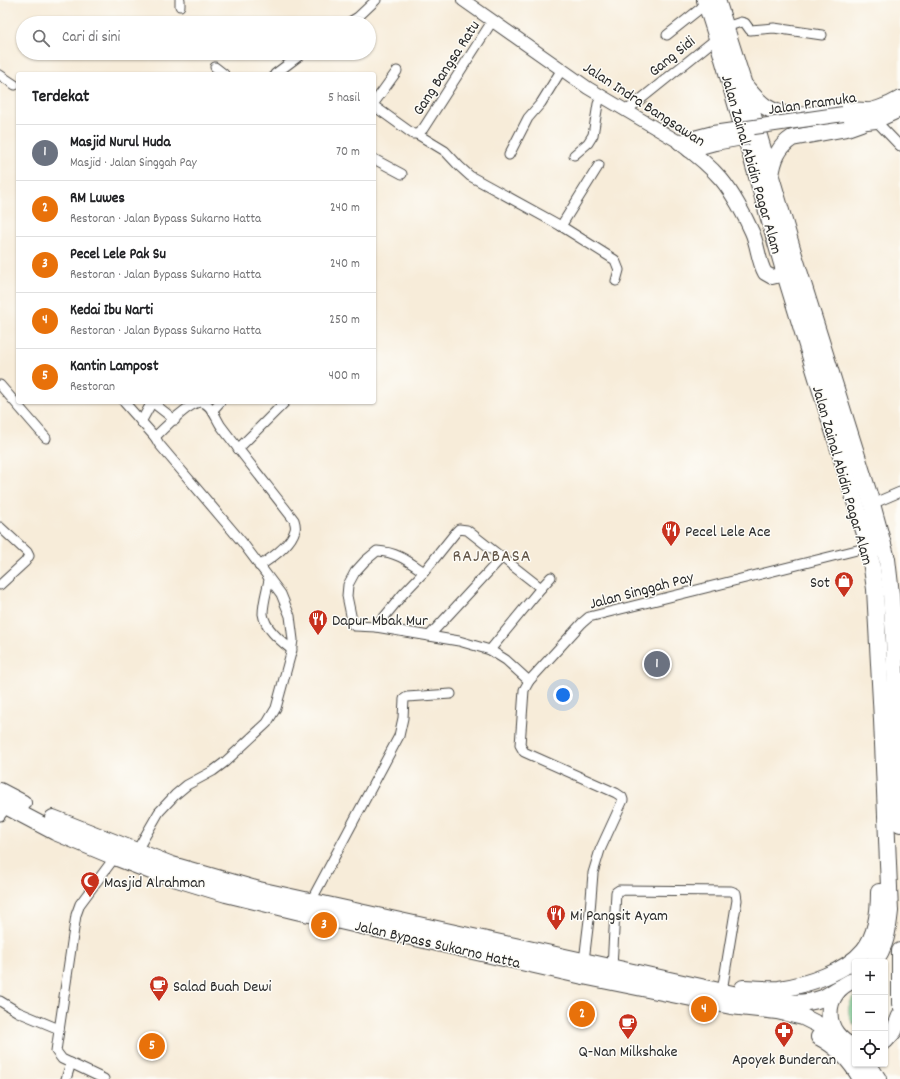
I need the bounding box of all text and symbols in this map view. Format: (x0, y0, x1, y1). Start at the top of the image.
search box (16, 16, 376, 60)
street label: Gang Bangsa Ratu (408, 16, 487, 120)
icon: search (30, 27, 52, 49)
text: Cari di sini (62, 27, 120, 49)
street label: Gang Sidi (644, 31, 701, 83)
street label: Jalan Indra Bangsawan (578, 57, 709, 153)
street label: Jalan Zainal Abidin Pagar Alam (714, 72, 787, 257)
text: Terdekat (32, 86, 89, 110)
street label: Jalan Pramuka (767, 87, 858, 122)
text: 5 hasil (328, 89, 360, 108)
text: Masjid Nurul Huda (70, 132, 170, 154)
text: 1 (44, 143, 46, 162)
text: 70 m (336, 143, 360, 162)
text: Masjid · Jalan Singgah Pay (70, 154, 197, 173)
text: RM Luwes (70, 188, 125, 210)
text: 2 (42, 199, 48, 218)
text: 240 m (330, 199, 360, 218)
text: Restoran · Jalan Bypass Sukarno Hatta (70, 210, 261, 229)
text: Pecel Lele Pak Su (70, 244, 166, 266)
text: 3 (42, 255, 48, 274)
text: 240 m (330, 255, 360, 274)
text: Restoran · Jalan Bypass Sukarno Hatta (70, 266, 261, 285)
text: Kedai Ibu Narti (70, 300, 153, 322)
text: 4 (42, 311, 48, 330)
text: 250 m (329, 311, 360, 330)
text: Restoran · Jalan Bypass Sukarno Hatta (70, 322, 261, 341)
text: Kantin Lampost (70, 356, 158, 378)
text: 5 (42, 367, 48, 386)
text: 400 m (329, 367, 360, 386)
text: Restoran (70, 378, 115, 397)
street label: Jalan Zainal Abidin Pagar Alam (805, 383, 878, 568)
restaurant icon: Pecel Lele Ace (660, 519, 682, 547)
place label: Pecel Lele Ace (685, 521, 771, 544)
district label: RAJABASA (452, 545, 532, 570)
street label: Jalan Singgah Pay (587, 566, 697, 616)
shop icon: Sot (833, 570, 855, 598)
place label: Sot (810, 572, 830, 595)
restaurant icon: Dapur Mbak Mur (307, 608, 329, 636)
place label: Dapur Mbak Mur (332, 610, 428, 633)
pin: 1 (644, 649, 670, 679)
your location (553, 685, 573, 705)
mosque icon: Masjid Alrahman (79, 870, 101, 898)
place label: Masjid Alrahman (104, 872, 205, 895)
restaurant icon: Mi Pangsit Ayam (545, 903, 567, 931)
place label: Mi Pangsit Ayam (570, 905, 668, 928)
pin: 3 (311, 910, 337, 940)
street label: Jalan Bypass Sukarno Hatta (353, 915, 523, 976)
map controls (852, 959, 888, 1067)
button: + (852, 959, 888, 995)
cafe icon: Salad Buah Dewi (148, 974, 170, 1002)
place label: Salad Buah Dewi (173, 976, 272, 999)
pin: 4 (691, 994, 717, 1024)
button: − (852, 995, 888, 1031)
pin: 2 (569, 999, 595, 1029)
cafe icon: Q-Nan Milkshake (617, 1012, 639, 1040)
pharmacy icon: Apoyek Bunderan (773, 1020, 795, 1048)
pin: 5 (139, 1031, 165, 1061)
button: locate (852, 1031, 888, 1067)
place label: Q-Nan Milkshake (578, 1041, 678, 1064)
place label: Apoyek Bunderan (732, 1049, 836, 1072)

